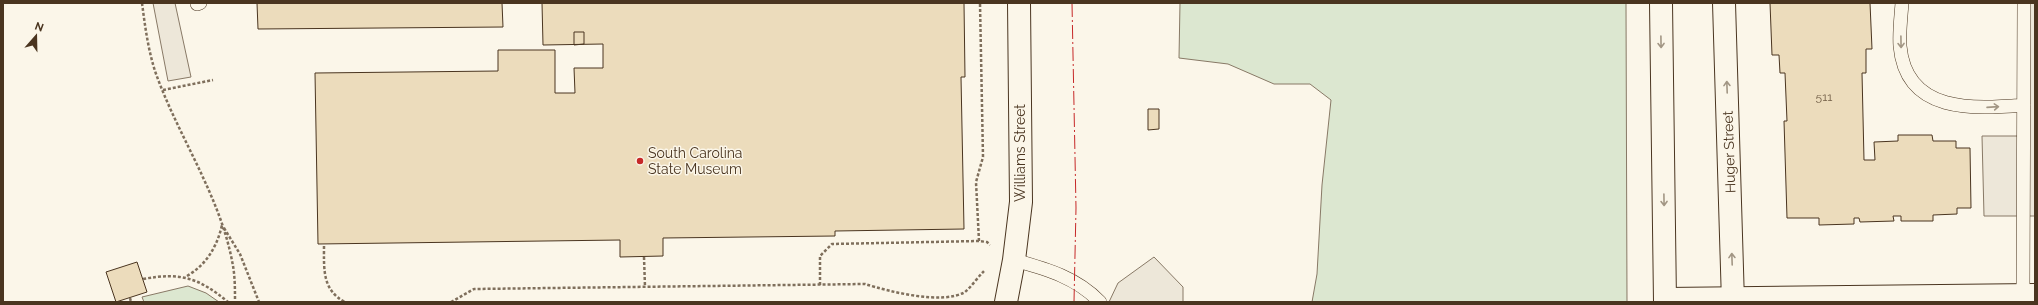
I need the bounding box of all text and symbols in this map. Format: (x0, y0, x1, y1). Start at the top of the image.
north arrow (16, 16, 56, 56)
text: N (33, 20, 45, 35)
one-way arrow (1657, 35, 1665, 48)
one-way arrow (1897, 35, 1904, 48)
one-way arrow (1723, 81, 1730, 94)
house number: 511 (1816, 90, 1832, 104)
street label: Williams Street (1012, 104, 1028, 202)
one-way arrow (1986, 104, 1999, 111)
street label: Huger Street (1720, 110, 1738, 194)
place label: South Carolina State Museum (648, 145, 742, 177)
marker: South Carolina State Museum (635, 156, 645, 166)
one-way arrow (1660, 193, 1667, 206)
one-way arrow (1728, 253, 1736, 266)

